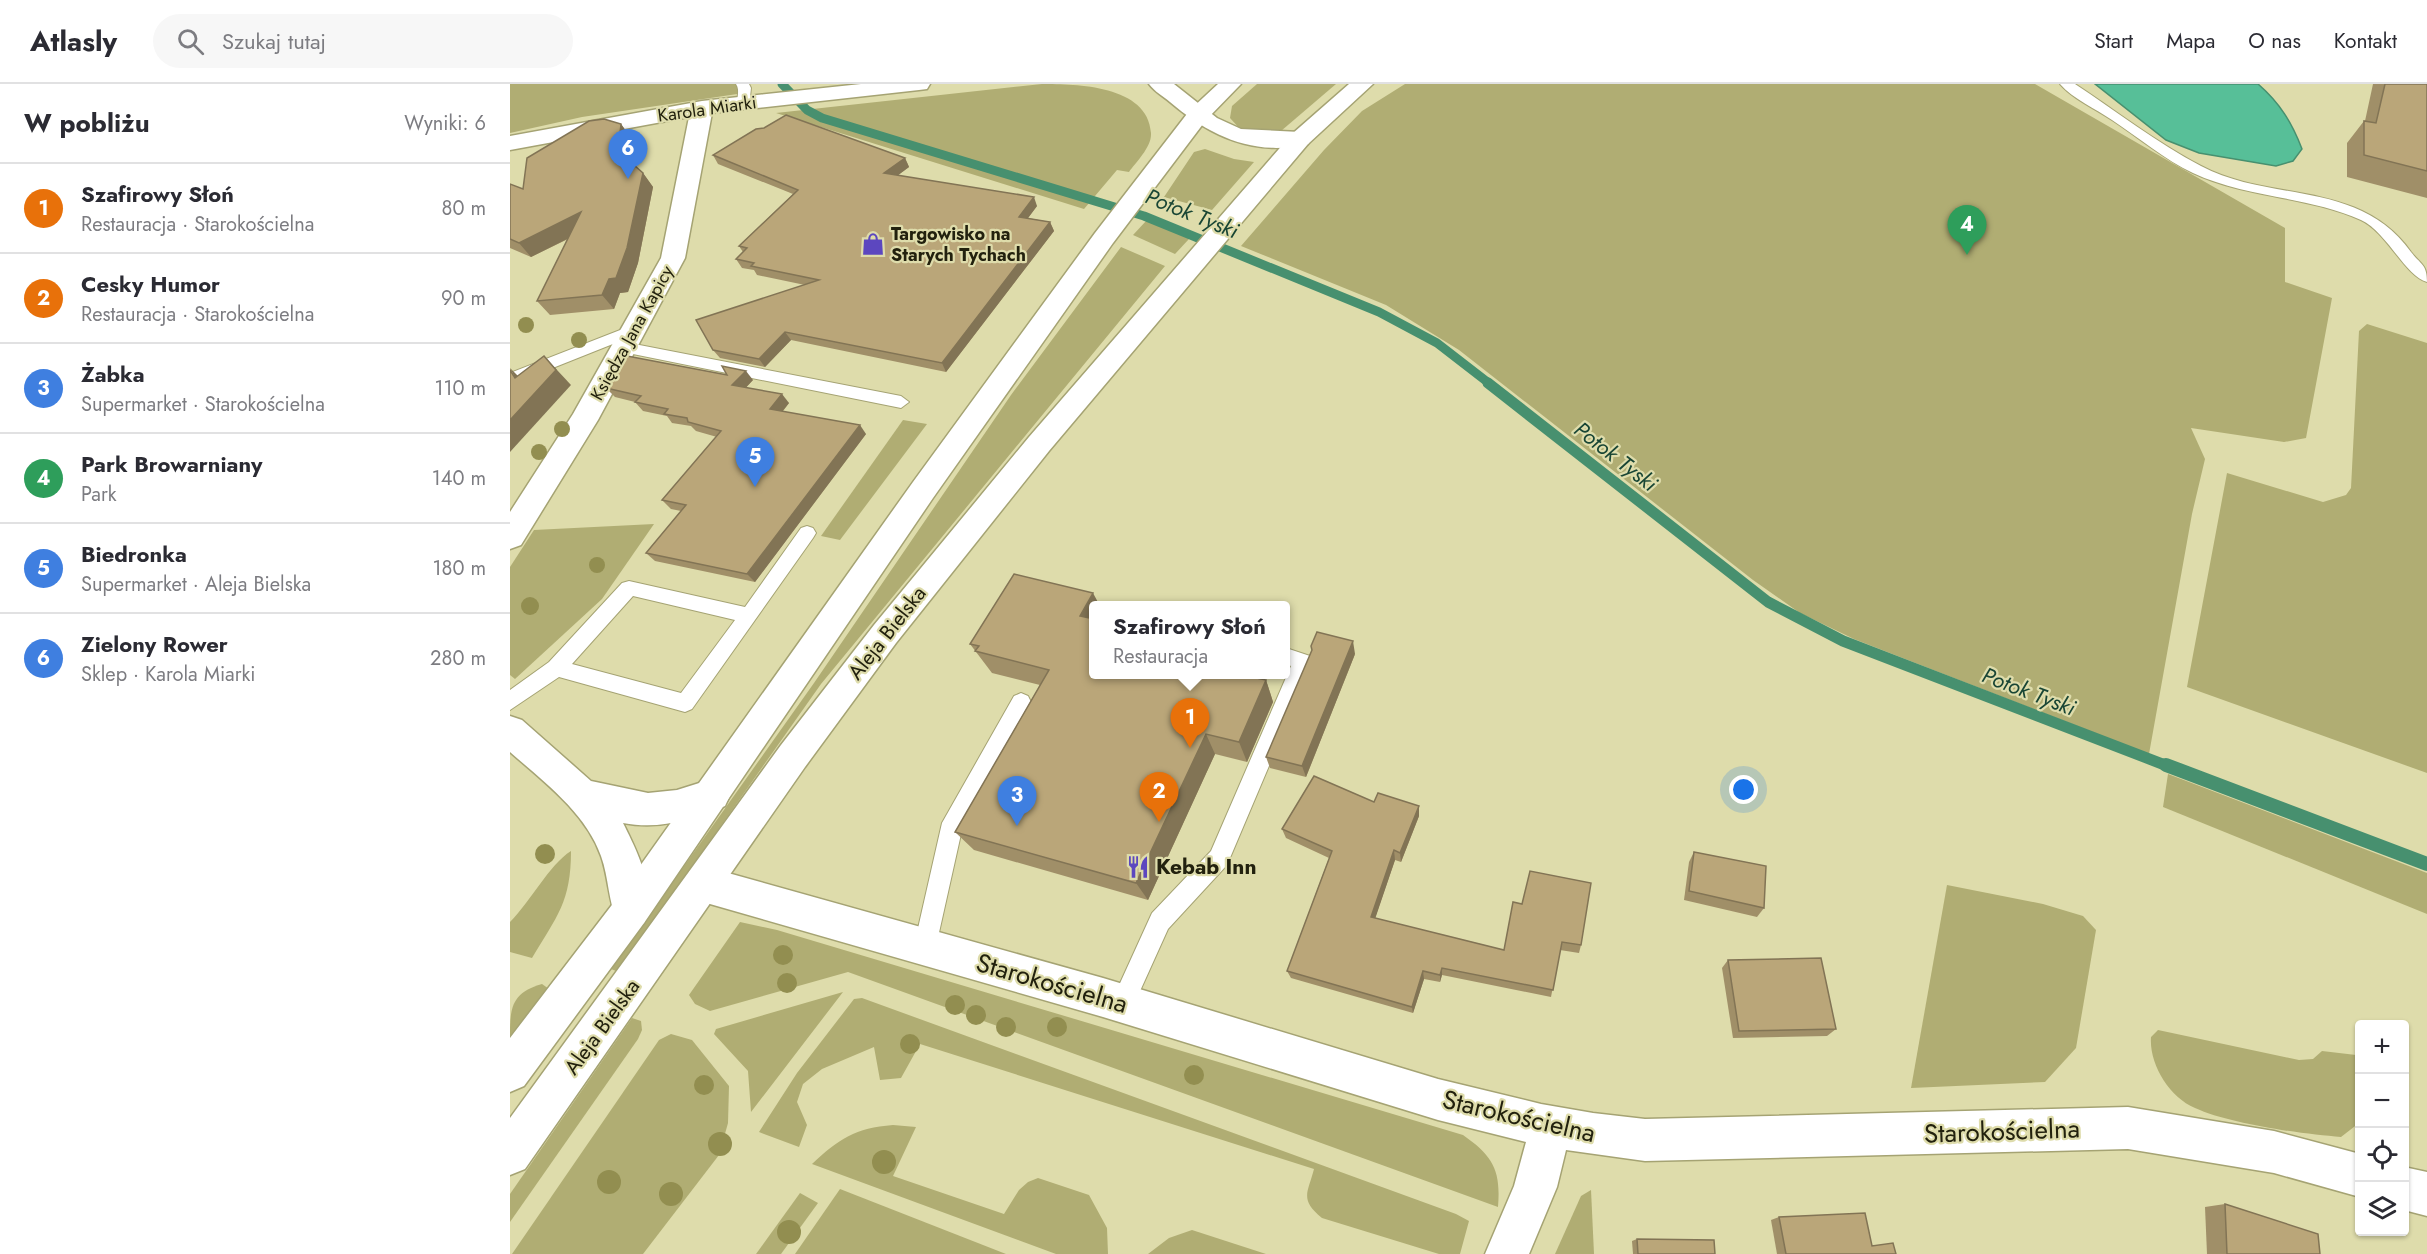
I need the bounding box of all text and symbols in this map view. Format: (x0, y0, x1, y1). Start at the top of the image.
search box (153, 14, 573, 68)
text: Atlasly (30, 21, 117, 62)
icon: search (174, 25, 207, 58)
text: Szukaj tutaj (222, 25, 326, 57)
text: Start (2094, 26, 2133, 56)
text: Mapa (2166, 26, 2215, 56)
text: O nas (2248, 26, 2301, 56)
text: Kontakt (2334, 26, 2397, 56)
street label: Karola Miarki (656, 89, 758, 129)
text: W pobliżu (24, 104, 150, 142)
text: Wyniki: 6 (404, 109, 486, 138)
pin: 6 (608, 130, 648, 179)
text: Szafirowy Słoń (81, 178, 234, 210)
water label: Potok Tyski (1141, 180, 1244, 246)
text: 1 (38, 194, 49, 223)
text: 80 m (441, 194, 486, 223)
pin: 4 (1948, 206, 1986, 255)
text: Restauracja · Starokościelna (81, 210, 314, 239)
place label: Targowisko na Starych Tychach (891, 221, 1026, 268)
shop icon: Targowisko na Starych Tychach (860, 231, 886, 257)
street label: Księdza Jana Kapicy (584, 261, 680, 405)
text: Cesky Humor (81, 268, 220, 300)
text: 2 (37, 284, 50, 313)
text: 90 m (441, 284, 486, 313)
text: Restauracja · Starokościelna (81, 300, 314, 329)
text: Żabka (81, 358, 145, 390)
text: 3 (37, 374, 50, 403)
text: 110 m (434, 374, 486, 403)
text: Supermarket · Starokościelna (81, 390, 325, 419)
water label: Potok Tyski (1568, 413, 1665, 499)
pin: 5 (736, 438, 774, 487)
text: Park Browarniany (81, 448, 262, 480)
text: 4 (37, 464, 50, 493)
text: 140 m (432, 464, 486, 493)
text: Park (81, 480, 117, 509)
text: Biedronka (81, 538, 187, 570)
text: 5 (37, 554, 50, 583)
text: 180 m (432, 554, 486, 583)
text: Supermarket · Aleja Bielska (81, 570, 311, 599)
street label: Aleja Bielska (841, 580, 933, 686)
popup (1089, 601, 1290, 679)
text: Szafirowy Słoń (1113, 610, 1266, 642)
text: Zielony Rower (81, 628, 228, 660)
text: Restauracja (1113, 642, 1208, 671)
text: 6 (37, 644, 50, 673)
text: 280 m (430, 644, 486, 673)
water label: Potok Tyski (1978, 659, 2081, 724)
text: Sklep · Karola Miarki (81, 660, 256, 689)
pin: 1 (1170, 698, 1210, 748)
pin: 2 (1140, 772, 1178, 822)
your location (1729, 775, 1758, 804)
pin: 3 (998, 776, 1036, 826)
place label: Kebab Inn (1156, 852, 1257, 882)
restaurant icon: Kebab Inn (1125, 854, 1151, 880)
street label: Starokościelna (972, 943, 1132, 1023)
street label: Aleja Bielska (557, 973, 647, 1081)
map controls (2355, 1020, 2409, 1236)
button: + (2355, 1020, 2409, 1074)
button: − (2355, 1074, 2409, 1128)
street label: Starokościelna (1439, 1080, 1599, 1152)
street label: Starokościelna (1923, 1109, 2081, 1153)
button: locate (2355, 1128, 2409, 1182)
button: layers (2355, 1182, 2409, 1236)

